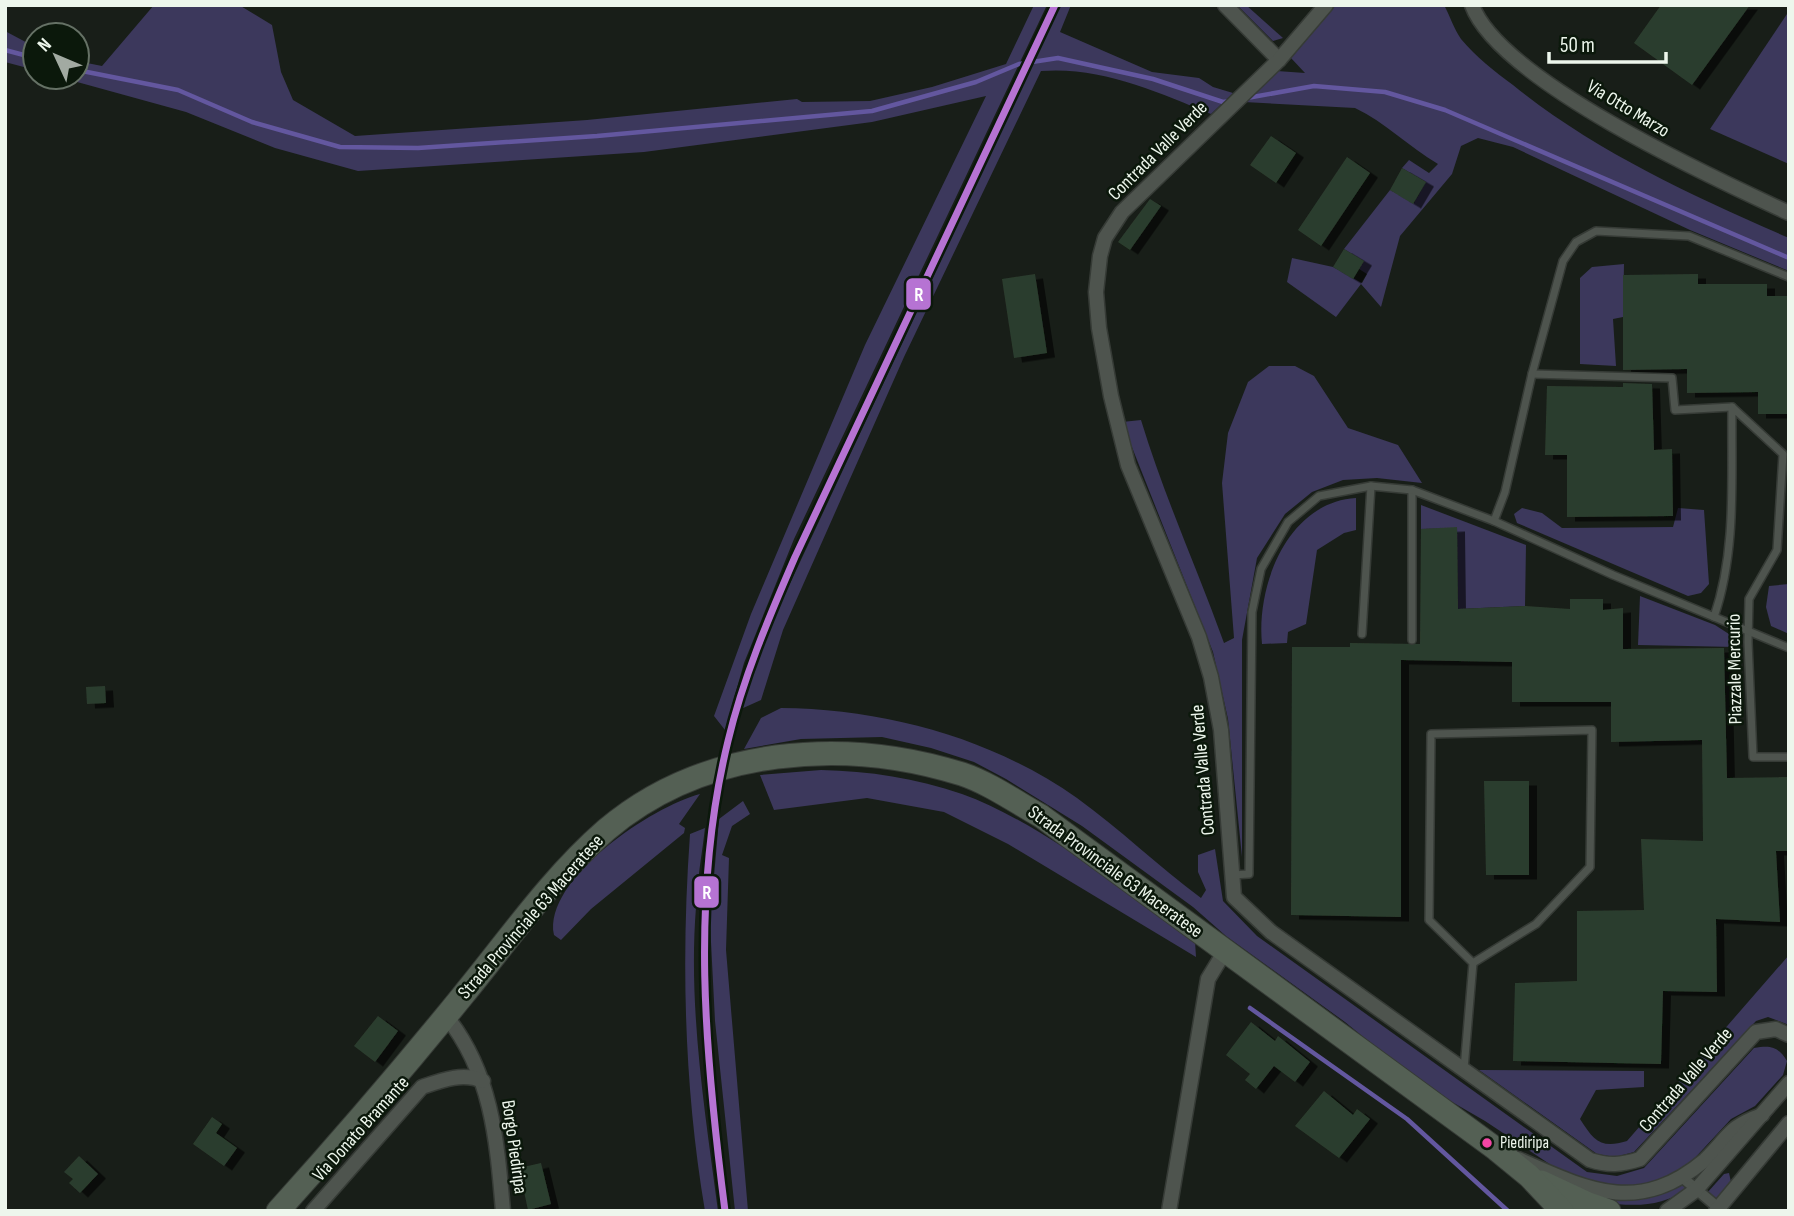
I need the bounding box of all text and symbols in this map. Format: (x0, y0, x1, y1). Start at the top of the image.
north arrow (21, 21, 91, 91)
scale bar (1549, 21, 1666, 65)
text: 50 m (1560, 33, 1595, 58)
text: N (33, 34, 57, 57)
street label: Via Otto Marzo (1582, 75, 1674, 143)
street label: Contrada Valle Verde (1104, 97, 1212, 205)
line badge: R (905, 277, 932, 311)
text: R (914, 284, 924, 307)
street label: Piazzale Mercurio (1723, 614, 1747, 724)
street label: Contrada Valle Verde (1186, 704, 1220, 836)
street label: Strada Provinciale 63 Maceratese (1023, 801, 1207, 943)
street label: Strada Provinciale 63 Maceratese (453, 830, 609, 1004)
line badge: R (693, 875, 720, 909)
text: R (702, 882, 712, 905)
street label: Contrada Valle Verde (1634, 1023, 1738, 1137)
street label: Via Donato Bramante (308, 1072, 414, 1186)
street label: Borgo Piediripa (496, 1099, 532, 1195)
place label: Piediripa (1500, 1133, 1549, 1153)
marker: Piediripa (1480, 1136, 1494, 1150)

